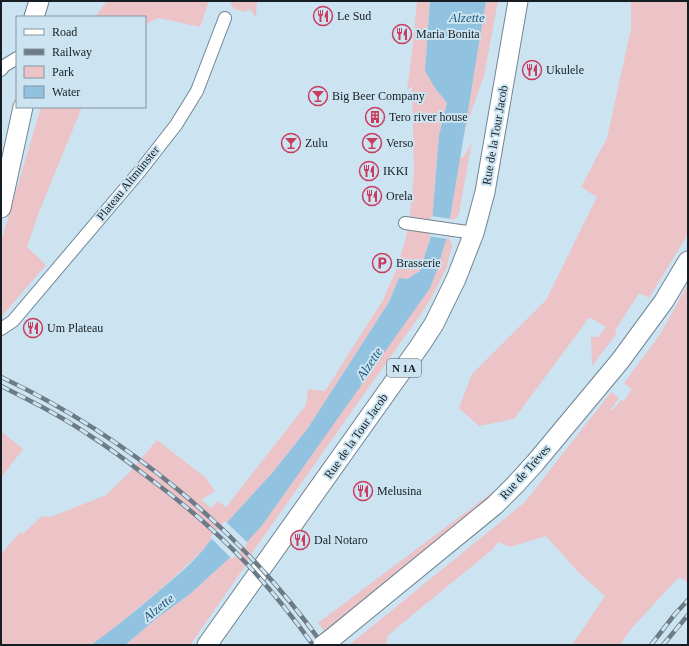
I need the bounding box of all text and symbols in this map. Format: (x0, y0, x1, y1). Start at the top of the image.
restaurant icon: Le Sud (312, 5, 334, 27)
place label: Le Sud (337, 9, 371, 23)
water label: Alzette (448, 10, 485, 25)
legend (16, 16, 146, 108)
restaurant icon: Maria Bonita (391, 23, 413, 45)
text: Road (52, 25, 77, 39)
place label: Maria Bonita (416, 27, 480, 41)
text: Railway (52, 45, 92, 59)
restaurant icon: Ukulele (521, 59, 543, 81)
place label: Ukulele (546, 63, 584, 77)
text: Park (52, 65, 74, 79)
street label: Rue de la Tour Jacob (479, 84, 511, 186)
text: Water (52, 85, 80, 99)
bar icon: Big Beer Company (307, 85, 329, 107)
place label: Big Beer Company (332, 89, 425, 103)
building icon: Tero river house (364, 106, 386, 128)
place label: Tero river house (389, 110, 467, 124)
bar icon: Zulu (280, 132, 302, 154)
bar icon: Verso (361, 132, 383, 154)
place label: Zulu (305, 136, 328, 150)
place label: Verso (386, 136, 413, 150)
street label: Plateau Altmünster (94, 143, 162, 223)
restaurant icon: IKKI (358, 160, 380, 182)
place label: IKKI (383, 164, 408, 178)
restaurant icon: Orela (361, 185, 383, 207)
place label: Orela (386, 189, 413, 203)
parking icon: Brasserie (371, 252, 393, 274)
place label: Brasserie (396, 256, 441, 270)
restaurant icon: Um Plateau (22, 317, 44, 339)
place label: Um Plateau (47, 321, 103, 335)
water label: Alzette (353, 344, 386, 383)
road number: N 1A (387, 359, 421, 377)
street label: Rue de la Tour Jacob (321, 391, 391, 481)
street label: Rue de Trèves (497, 442, 553, 502)
restaurant icon: Melusina (352, 480, 374, 502)
place label: Melusina (377, 484, 422, 498)
restaurant icon: Dal Notaro (289, 529, 311, 551)
place label: Dal Notaro (314, 533, 368, 547)
water label: Alzette (139, 590, 177, 625)

